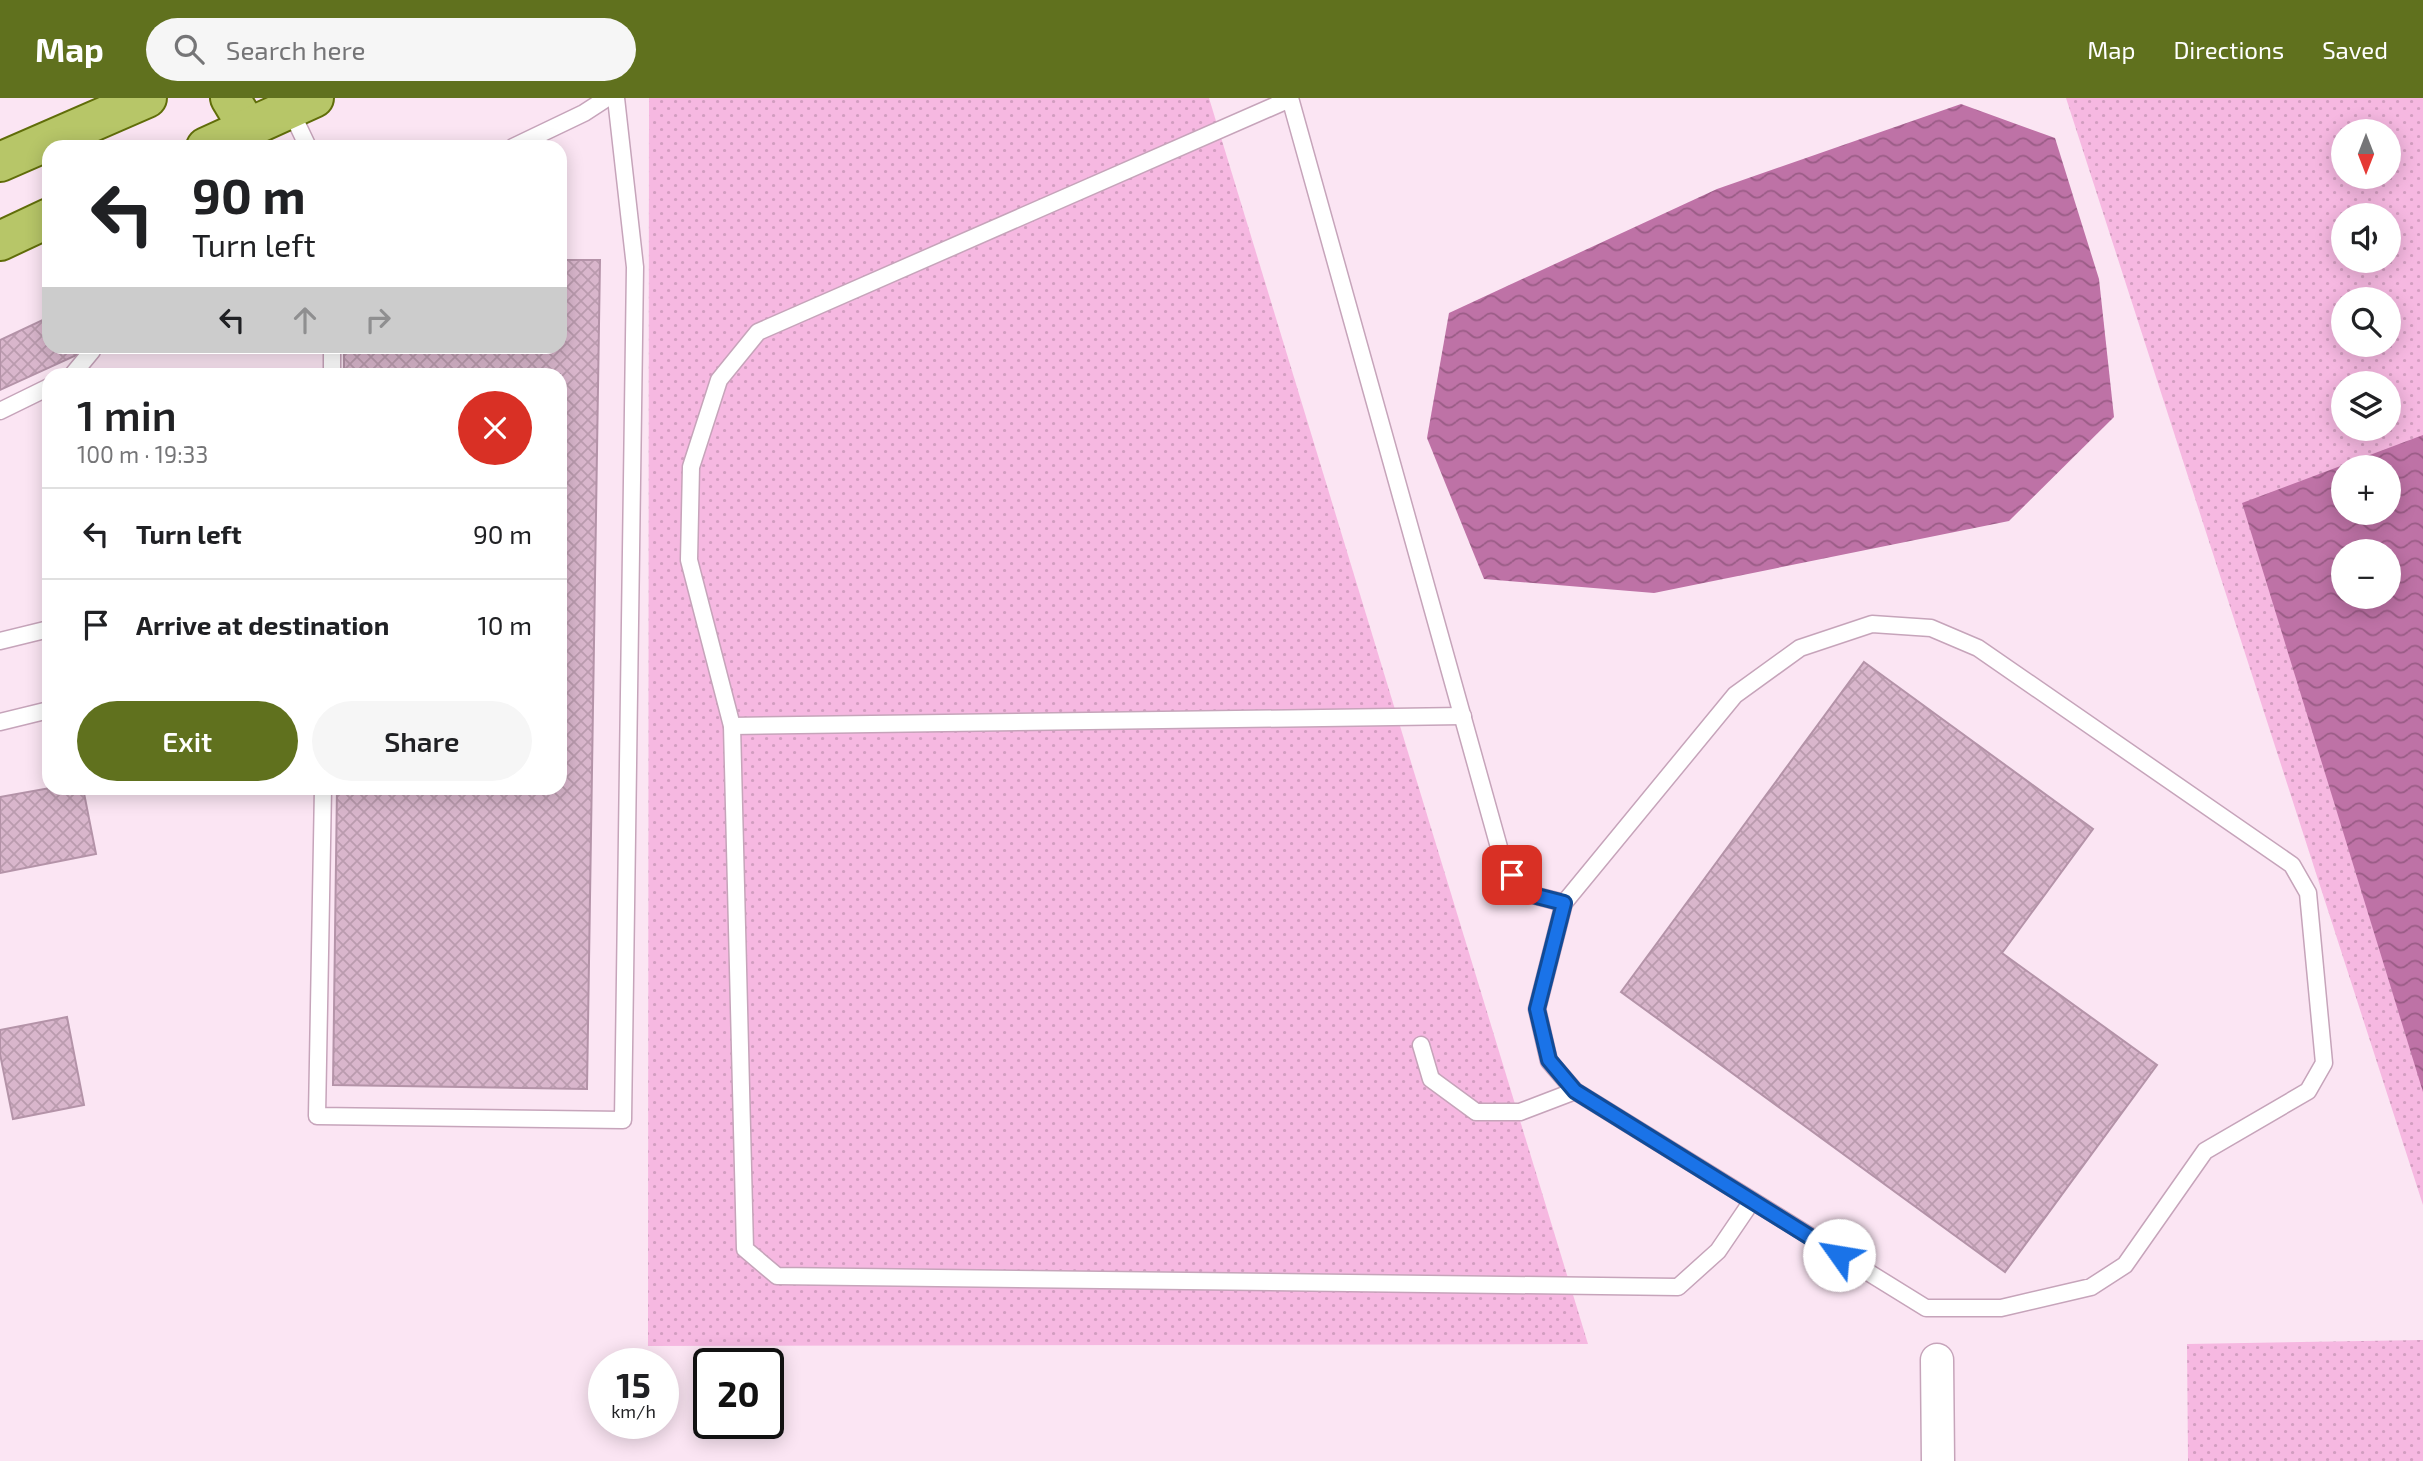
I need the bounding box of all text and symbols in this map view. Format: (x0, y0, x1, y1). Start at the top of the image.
search box (146, 18, 636, 81)
text: Map (35, 29, 104, 69)
icon: search (170, 30, 208, 68)
text: Search here (226, 34, 365, 65)
text: Map (2087, 35, 2135, 64)
text: Directions (2173, 35, 2284, 64)
text: Saved (2322, 35, 2388, 64)
north arrow (2331, 119, 2401, 189)
map controls (2331, 119, 2401, 609)
text: 90 m (192, 165, 306, 224)
icon: left (77, 168, 168, 259)
button: sound (2331, 203, 2401, 273)
text: Turn left (192, 225, 316, 263)
button: search (2331, 287, 2401, 357)
icon: left (213, 301, 251, 339)
icon: ahead (286, 301, 324, 339)
icon: right (359, 301, 397, 339)
button: layers (2331, 371, 2401, 441)
text: 1 min (77, 389, 177, 439)
button: close (458, 391, 532, 465)
text: 100 m · 19:33 (77, 440, 208, 468)
button: + (2331, 455, 2401, 525)
icon: left (77, 515, 115, 553)
text: Turn left (136, 518, 242, 549)
text: 90 m (473, 518, 532, 549)
button: − (2331, 539, 2401, 609)
icon: arrive (77, 606, 115, 644)
text: Arrive at destination (136, 609, 389, 640)
text: 10 m (477, 609, 532, 640)
button: Exit (77, 701, 298, 781)
button: Share (312, 701, 532, 781)
pin (1482, 845, 1542, 905)
icon: arrive (1493, 856, 1531, 894)
position arrow (1802, 1218, 1876, 1292)
speed limit sign: 20 (693, 1348, 784, 1439)
text: 15 (616, 1363, 651, 1405)
text: km/h (611, 1400, 656, 1422)

